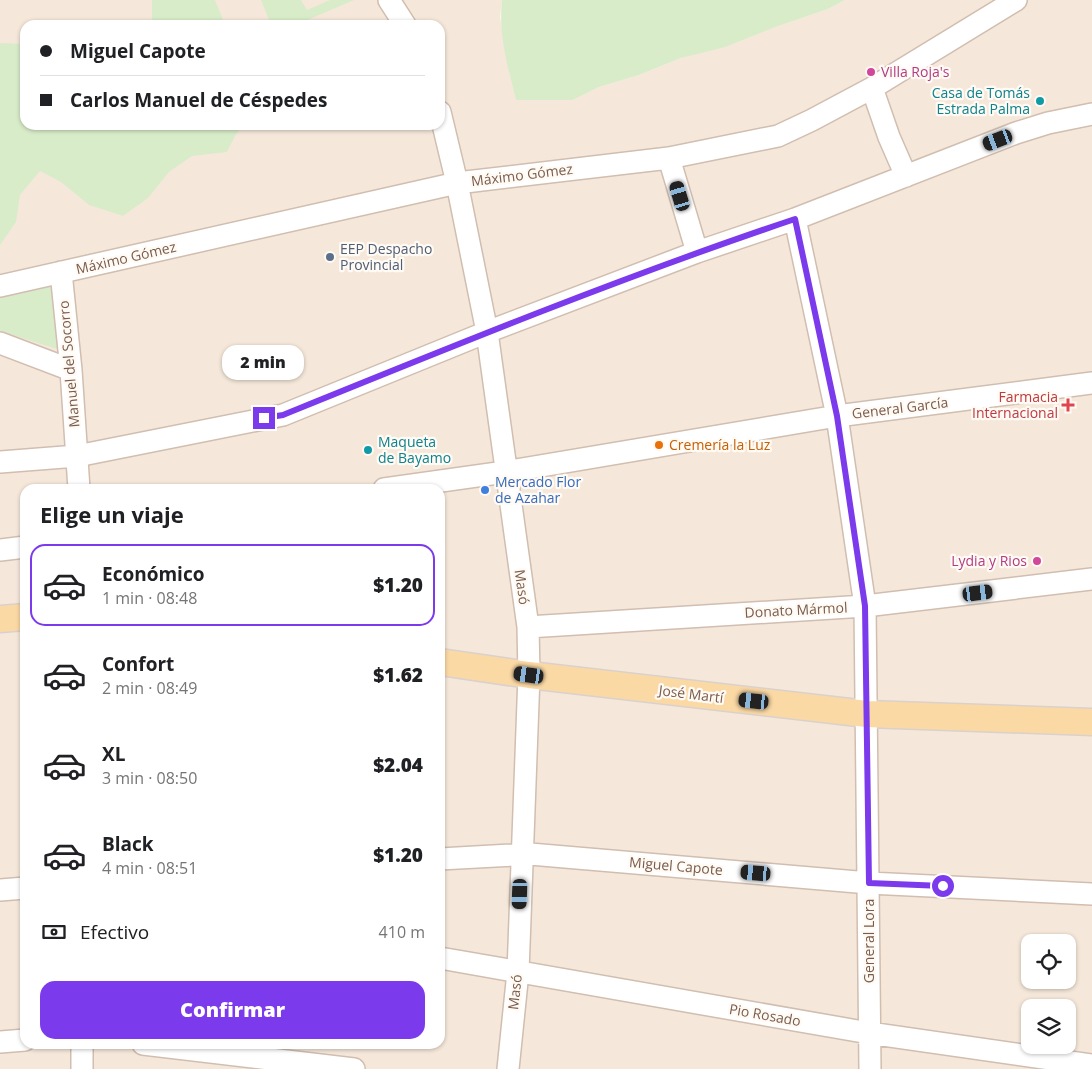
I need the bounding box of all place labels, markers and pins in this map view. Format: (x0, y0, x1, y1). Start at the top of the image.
place label: Villa Roja's (881, 62, 950, 81)
marker: Villa Roja's (865, 66, 877, 78)
place label: Casa de Tomás Estrada Palma (932, 83, 1030, 118)
marker: Casa de Tomás Estrada Palma (1034, 95, 1046, 107)
place label: EEP Despacho Provincial (340, 239, 432, 274)
marker: EEP Despacho Provincial (324, 251, 336, 263)
place label: Farmacia Internacional (972, 387, 1058, 422)
marker: Farmacia Internacional (1062, 399, 1074, 411)
place label: Maqueta de Bayamo (378, 432, 451, 467)
place label: Cremería la Luz (669, 435, 771, 454)
marker: Cremería la Luz (653, 439, 665, 451)
marker: Maqueta de Bayamo (362, 444, 374, 456)
place label: Mercado Flor de Azahar (495, 472, 581, 507)
marker: Mercado Flor de Azahar (479, 484, 491, 496)
place label: Lydia y Rios (951, 551, 1027, 570)
marker: Lydia y Rios (1031, 555, 1043, 567)

